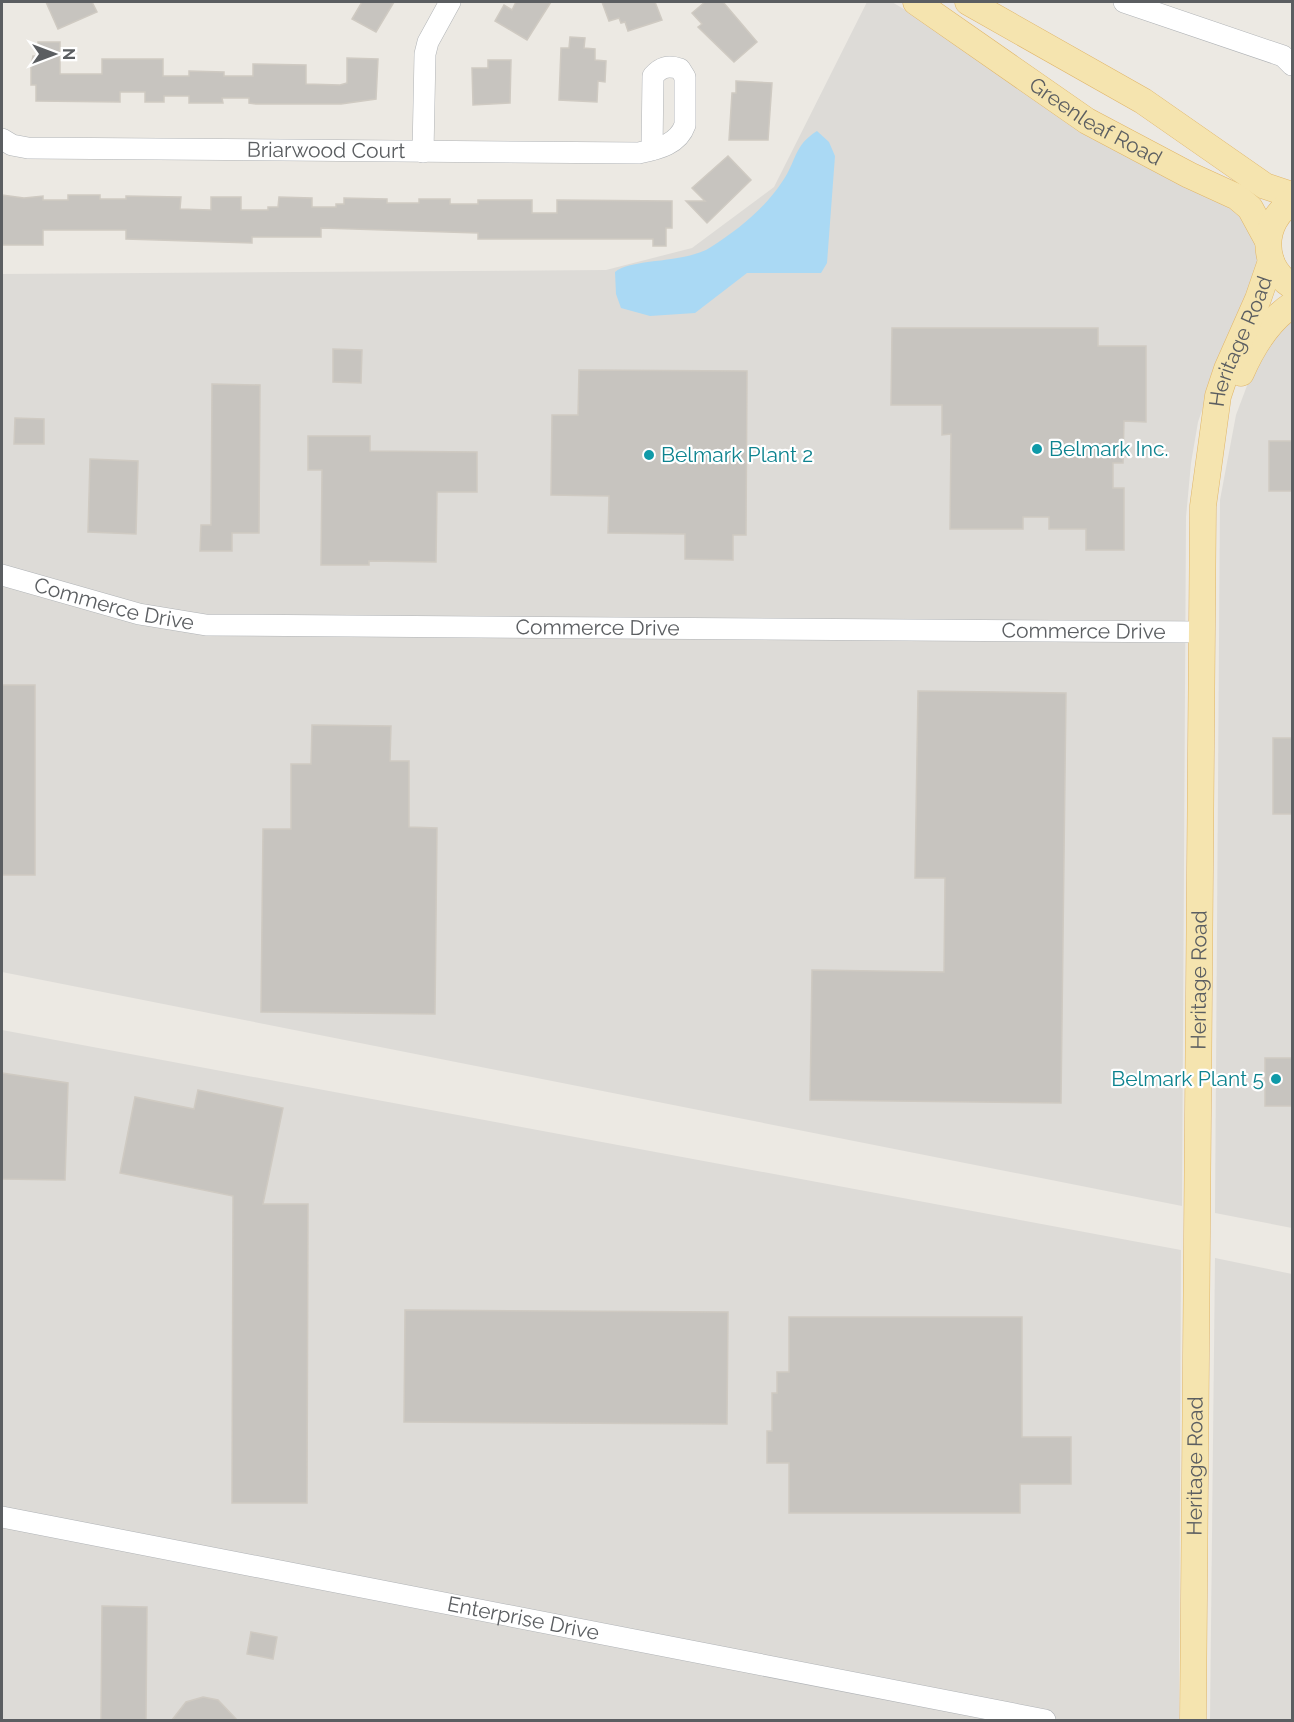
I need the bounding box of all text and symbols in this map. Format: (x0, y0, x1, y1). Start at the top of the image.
north arrow (24, 24, 84, 84)
text: N (59, 48, 78, 60)
street label: Greenleaf Road (1025, 72, 1166, 170)
street label: Briarwood Court (247, 137, 406, 163)
street label: Heritage Road (1204, 273, 1277, 408)
place label: Belmark Inc. (1049, 436, 1169, 461)
place label: Belmark Plant 2 (661, 442, 813, 467)
marker: Belmark Inc. (1030, 442, 1044, 456)
marker: Belmark Plant 2 (642, 448, 656, 462)
street label: Commerce Drive (31, 572, 196, 635)
street label: Commerce Drive (515, 614, 680, 640)
street label: Commerce Drive (1001, 618, 1166, 644)
street label: Heritage Road (1186, 910, 1212, 1050)
place label: Belmark Plant 5 (1111, 1066, 1264, 1091)
marker: Belmark Plant 5 (1269, 1072, 1283, 1086)
street label: Heritage Road (1182, 1396, 1208, 1536)
street label: Enterprise Drive (445, 1591, 601, 1645)

